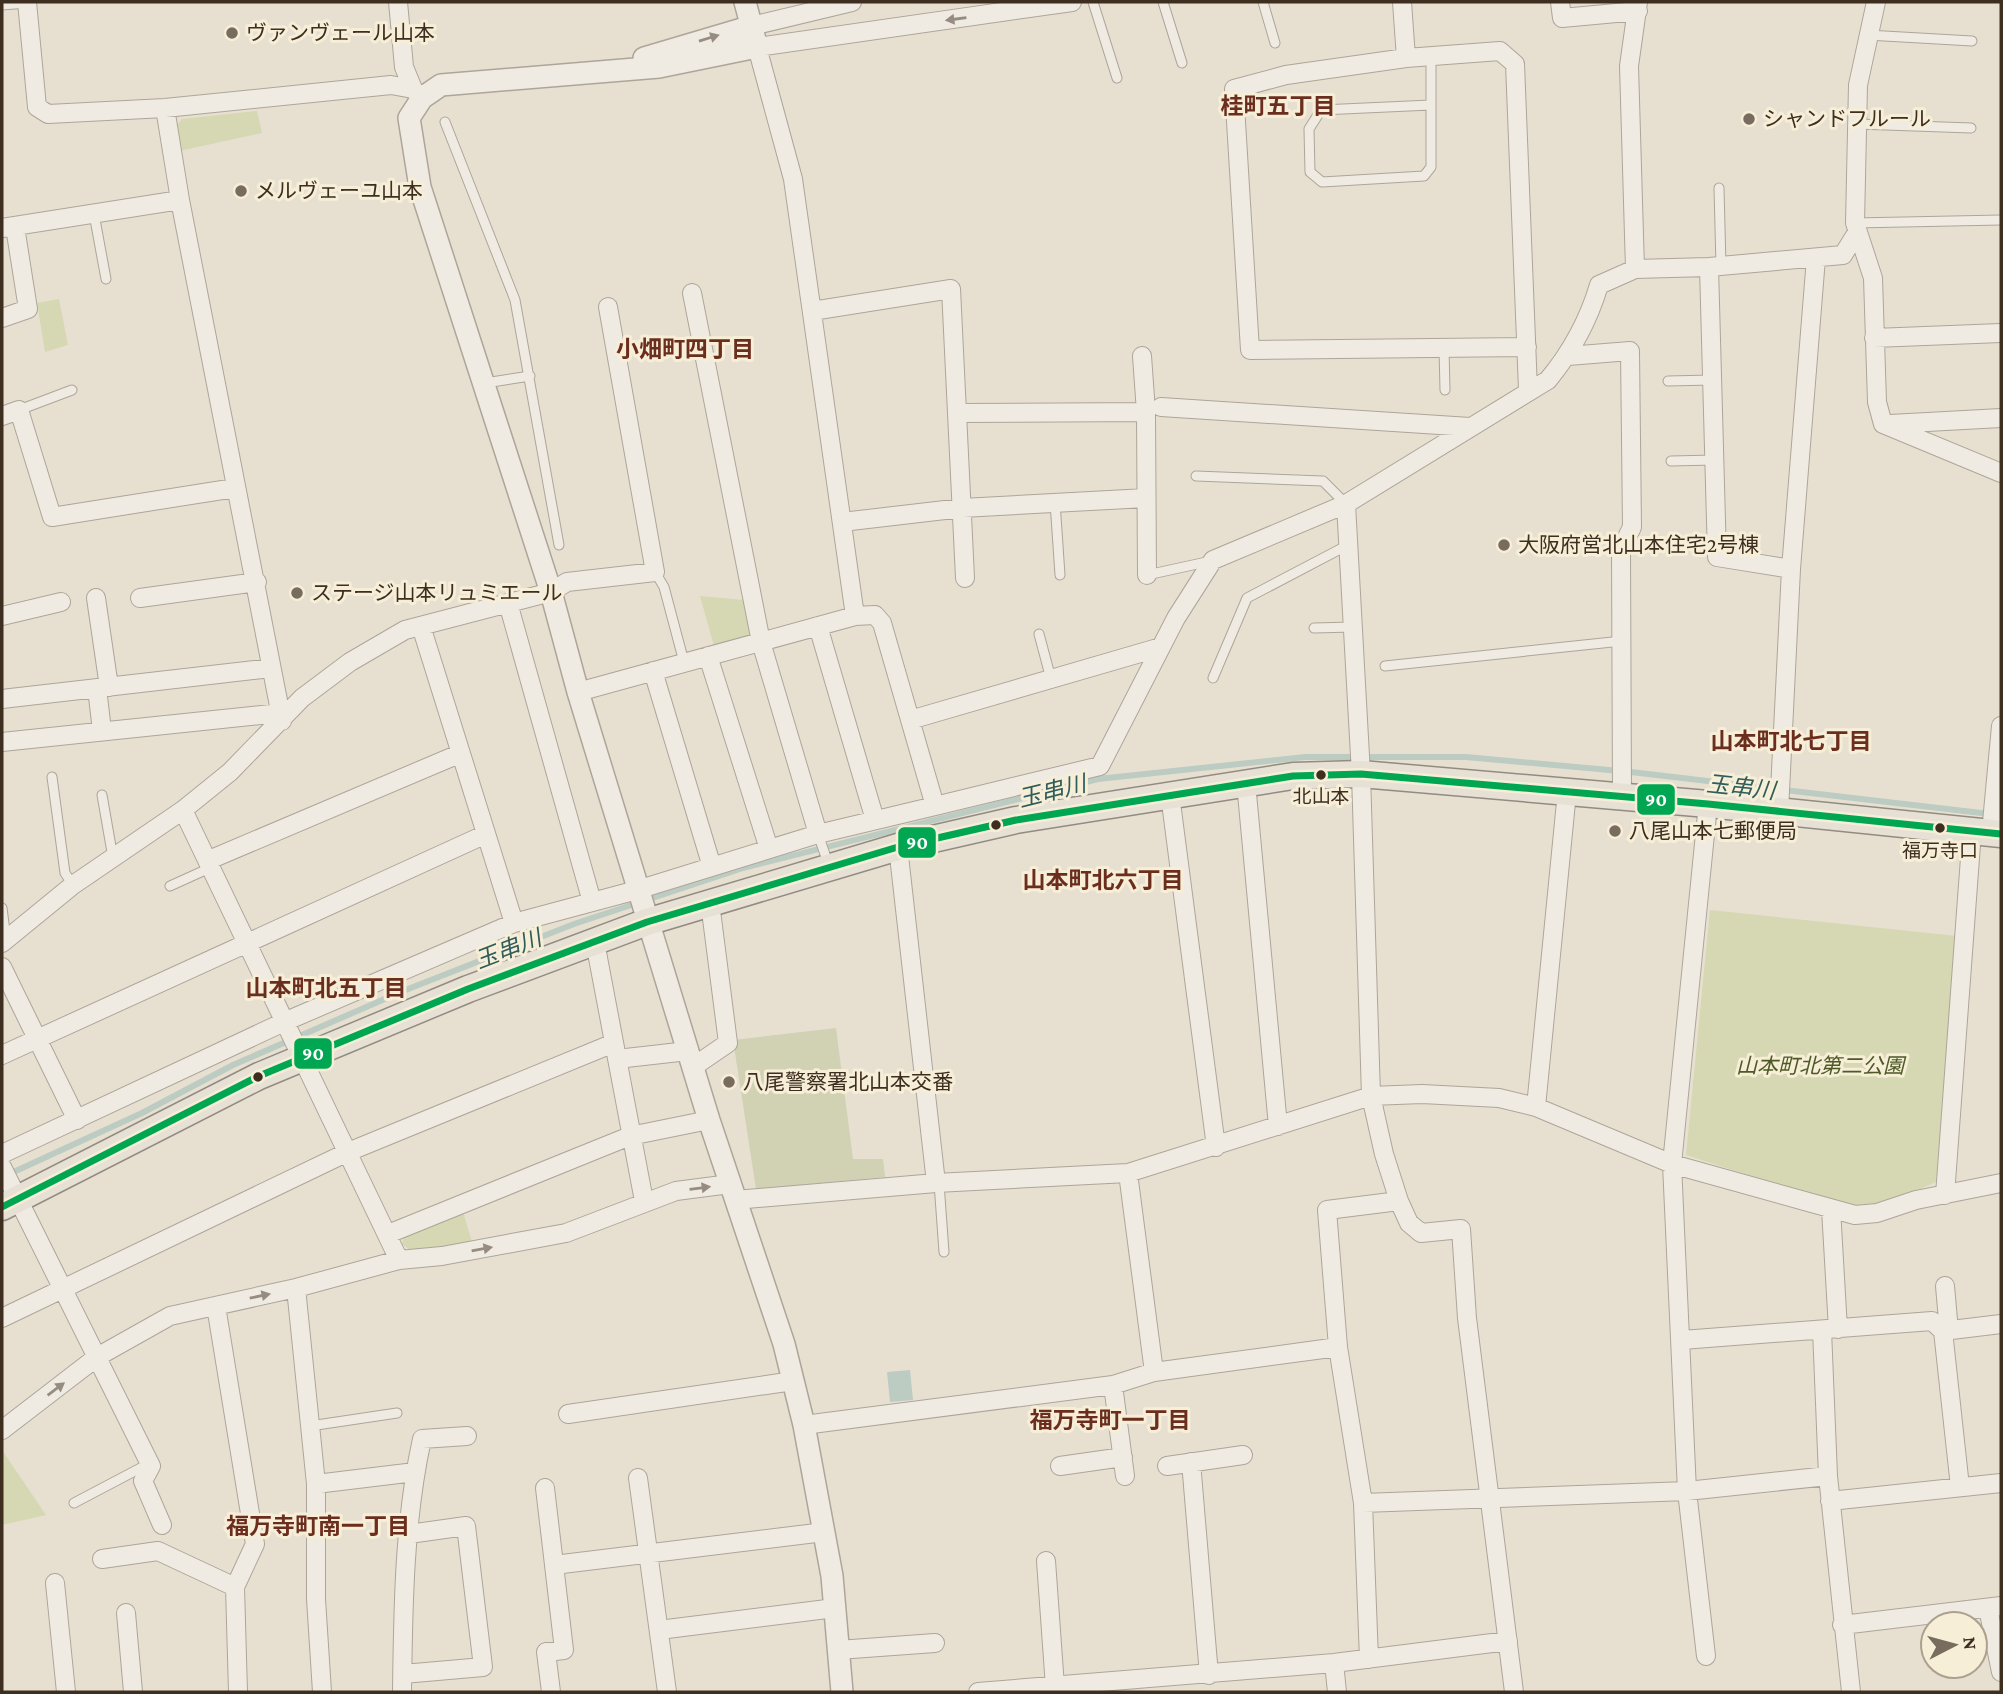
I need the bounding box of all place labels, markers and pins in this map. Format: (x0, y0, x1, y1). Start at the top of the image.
place label: ヴァンヴェール山本 (246, 21, 435, 45)
marker: ヴァンヴェール山本 (224, 25, 240, 41)
place label: シャンドフルール (1763, 107, 1931, 131)
marker: シャンドフルール (1741, 111, 1757, 127)
place label: メルヴェーユ山本 (255, 179, 423, 203)
marker: メルヴェーユ山本 (233, 183, 249, 199)
place label: 大阪府営北山本住宅2号棟 (1518, 533, 1759, 557)
marker: 大阪府営北山本住宅2号棟 (1496, 537, 1512, 553)
place label: ステージ山本リュミエール (311, 581, 563, 605)
marker: ステージ山本リュミエール (289, 585, 305, 601)
marker: 北山本 (1314, 768, 1328, 782)
place label: 北山本 (1292, 786, 1350, 807)
unlabelled marker (989, 818, 1003, 832)
place label: 八尾山本七郵便局 (1629, 819, 1797, 843)
marker: 福万寺口 (1933, 821, 1947, 835)
marker: 八尾山本七郵便局 (1607, 823, 1623, 839)
place label: 福万寺口 (1902, 840, 1978, 861)
unlabelled marker (251, 1070, 265, 1084)
place label: 八尾警察署北山本交番 (743, 1070, 953, 1094)
marker: 八尾警察署北山本交番 (721, 1074, 737, 1090)

